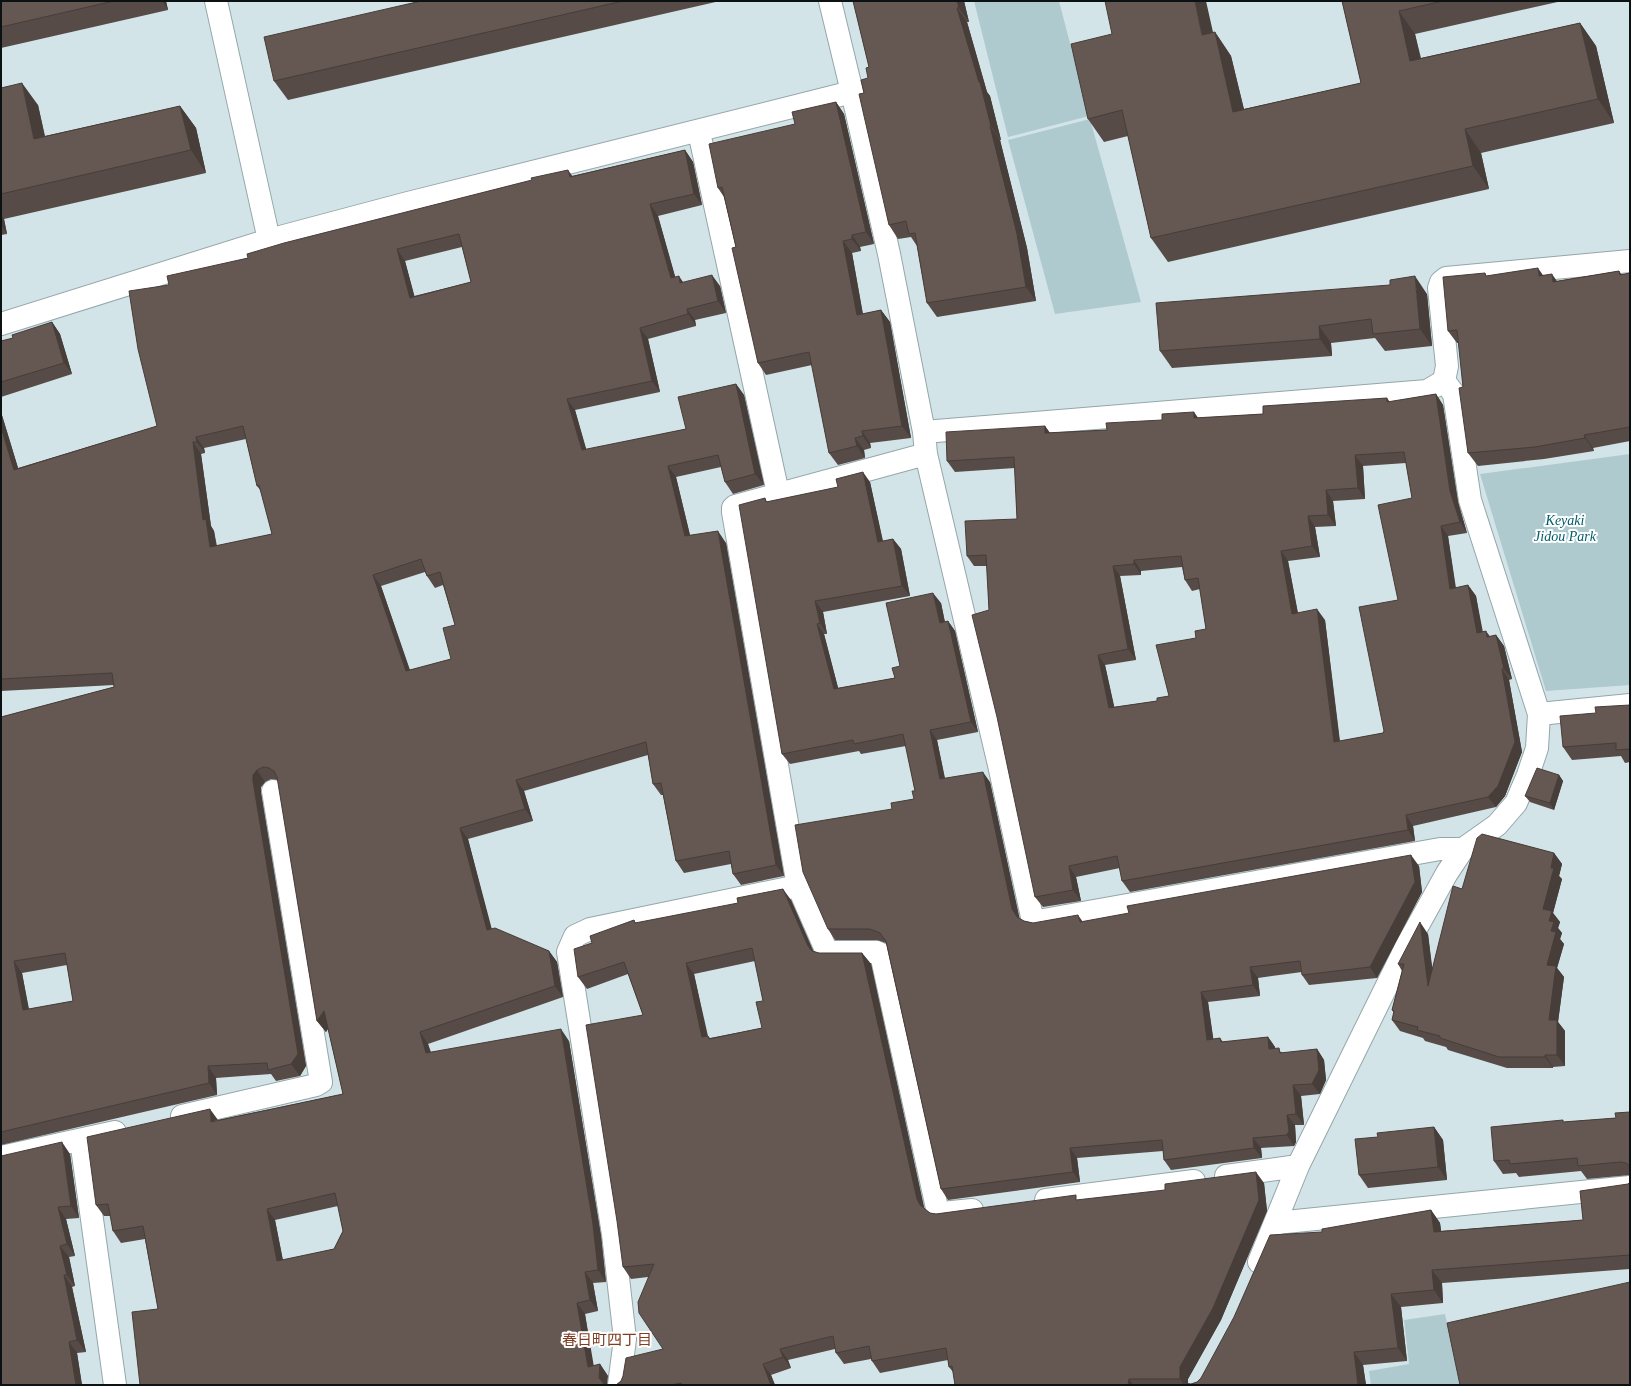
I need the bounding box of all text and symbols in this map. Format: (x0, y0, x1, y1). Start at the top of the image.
park label: Keyaki Jidou Park (1534, 513, 1597, 544)
district label: 春日町四丁目 (562, 1332, 652, 1348)

